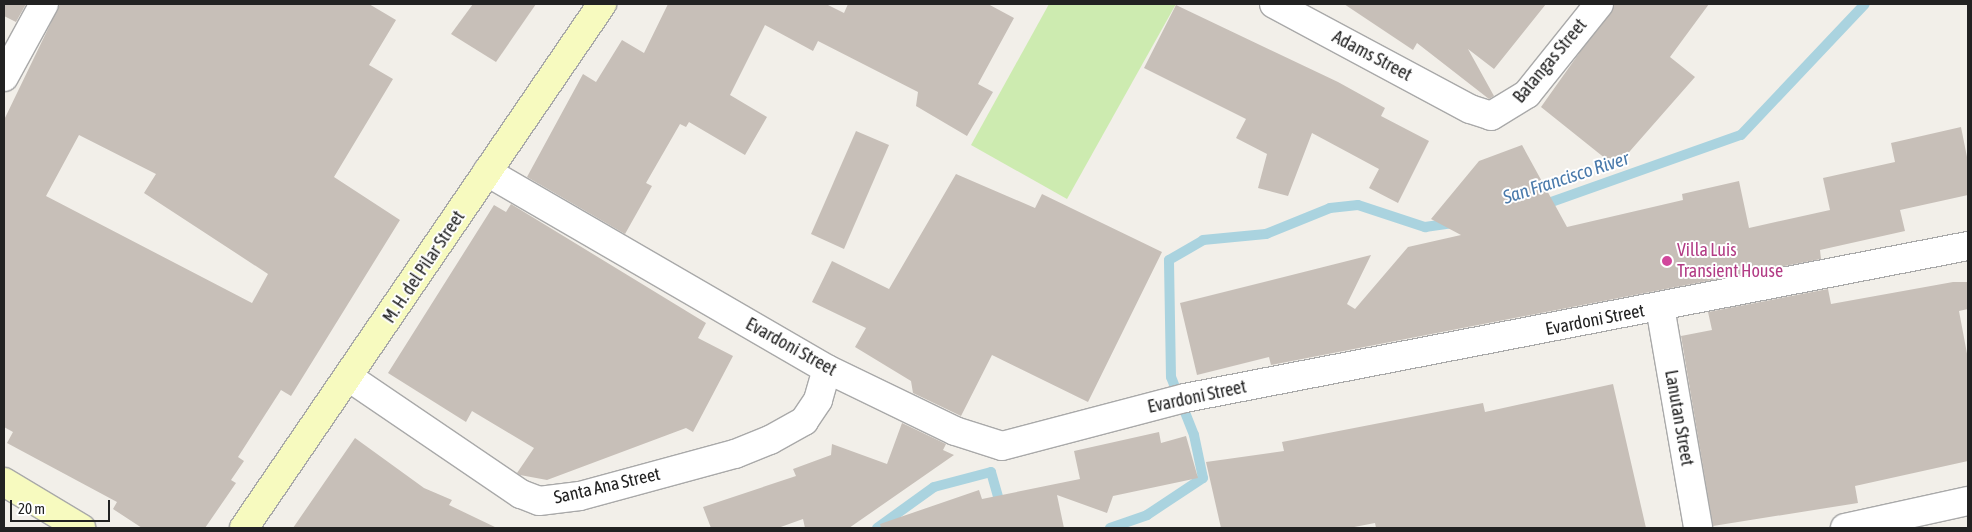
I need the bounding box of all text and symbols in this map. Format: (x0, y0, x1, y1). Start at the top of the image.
street label: Batangas Street (1509, 15, 1591, 107)
street label: Adams Street (1329, 26, 1415, 86)
water label: San Francisco River (1500, 147, 1632, 209)
street label: M. H. del Pilar Street (378, 207, 470, 327)
place label: Villa Luis Transient House (1677, 240, 1783, 282)
marker: Villa Luis Transient House (1661, 255, 1673, 267)
street label: Evardoni Street (1544, 300, 1646, 340)
street label: Evardoni Street (742, 313, 840, 381)
street label: Lanutan Street (1660, 368, 1698, 468)
street label: Evardoni Street (1146, 376, 1248, 418)
street label: Santa Ana Street (552, 463, 662, 509)
scale bar (12, 490, 112, 522)
text: 20 m (18, 500, 45, 517)

